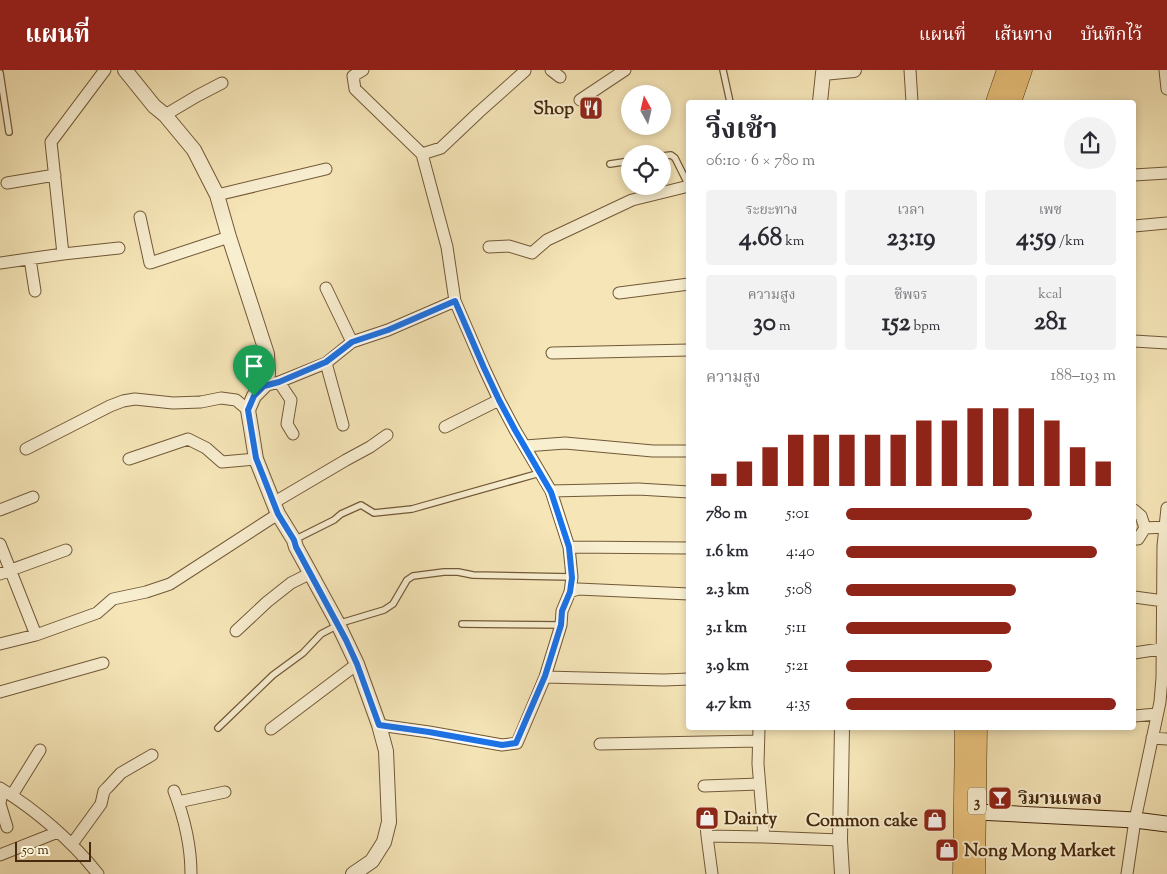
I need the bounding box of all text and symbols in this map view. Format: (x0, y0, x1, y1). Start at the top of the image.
text: แผนที่ (25, 19, 90, 53)
text: แผนที่ (919, 23, 966, 49)
text: เส้นทาง (994, 23, 1053, 49)
text: บันทึกไว้ (1081, 23, 1142, 49)
north arrow (621, 85, 671, 135)
map controls (621, 85, 671, 195)
restaurant icon: Shop (578, 95, 604, 121)
place label: Shop (533, 97, 574, 123)
text: วิ่งเช้า (706, 111, 778, 151)
button: share (1064, 117, 1116, 169)
button: locate (621, 145, 671, 195)
text: 06:10 · 6 × 780 m (706, 150, 815, 173)
text: ระยะทาง (746, 201, 798, 221)
text: เวลา (897, 201, 925, 221)
text: เพซ (1039, 201, 1062, 221)
text: 4.68 (739, 221, 782, 257)
text: 23:19 (887, 221, 935, 257)
text: 4:59 (1016, 221, 1056, 257)
text: km (782, 232, 804, 252)
text: /km (1056, 232, 1084, 252)
text: kcal (1038, 285, 1062, 305)
text: ความสูง (748, 286, 796, 306)
text: ชีพจร (894, 286, 928, 306)
text: 281 (1034, 305, 1067, 341)
text: 30 (753, 306, 776, 342)
text: 152 (882, 306, 910, 342)
text: m (776, 317, 791, 337)
text: bpm (910, 317, 940, 337)
pin (233, 345, 275, 396)
icon: arrive (240, 352, 268, 380)
text: 188–193 m (1051, 365, 1116, 388)
text: ความสูง (706, 367, 761, 390)
text: 780 m (706, 503, 747, 526)
text: 5:01 (786, 503, 809, 526)
text: 1.6 km (706, 541, 748, 564)
text: 4:40 (786, 541, 815, 564)
text: 2.3 km (706, 579, 749, 602)
text: 5:08 (786, 579, 812, 602)
text: 3.1 km (706, 617, 747, 640)
text: 5:11 (786, 617, 807, 640)
text: 3.9 km (706, 655, 749, 678)
text: 5:21 (786, 655, 809, 678)
text: 4.7 km (706, 693, 751, 716)
text: 4:35 (786, 693, 810, 716)
bar icon: วิมานเพลง (987, 785, 1013, 811)
place label: วิมานเพลง (1017, 787, 1102, 813)
road number: 3 (968, 788, 986, 814)
shop icon: Dainty (694, 805, 720, 831)
place label: Dainty (724, 807, 777, 833)
shop icon: Common cake (922, 807, 948, 833)
place label: Common cake (806, 809, 919, 835)
shop icon: Nong Mong Market (934, 837, 960, 863)
scale bar (15, 839, 91, 862)
place label: Nong Mong Market (964, 839, 1116, 865)
text: 50 m (22, 841, 49, 861)

